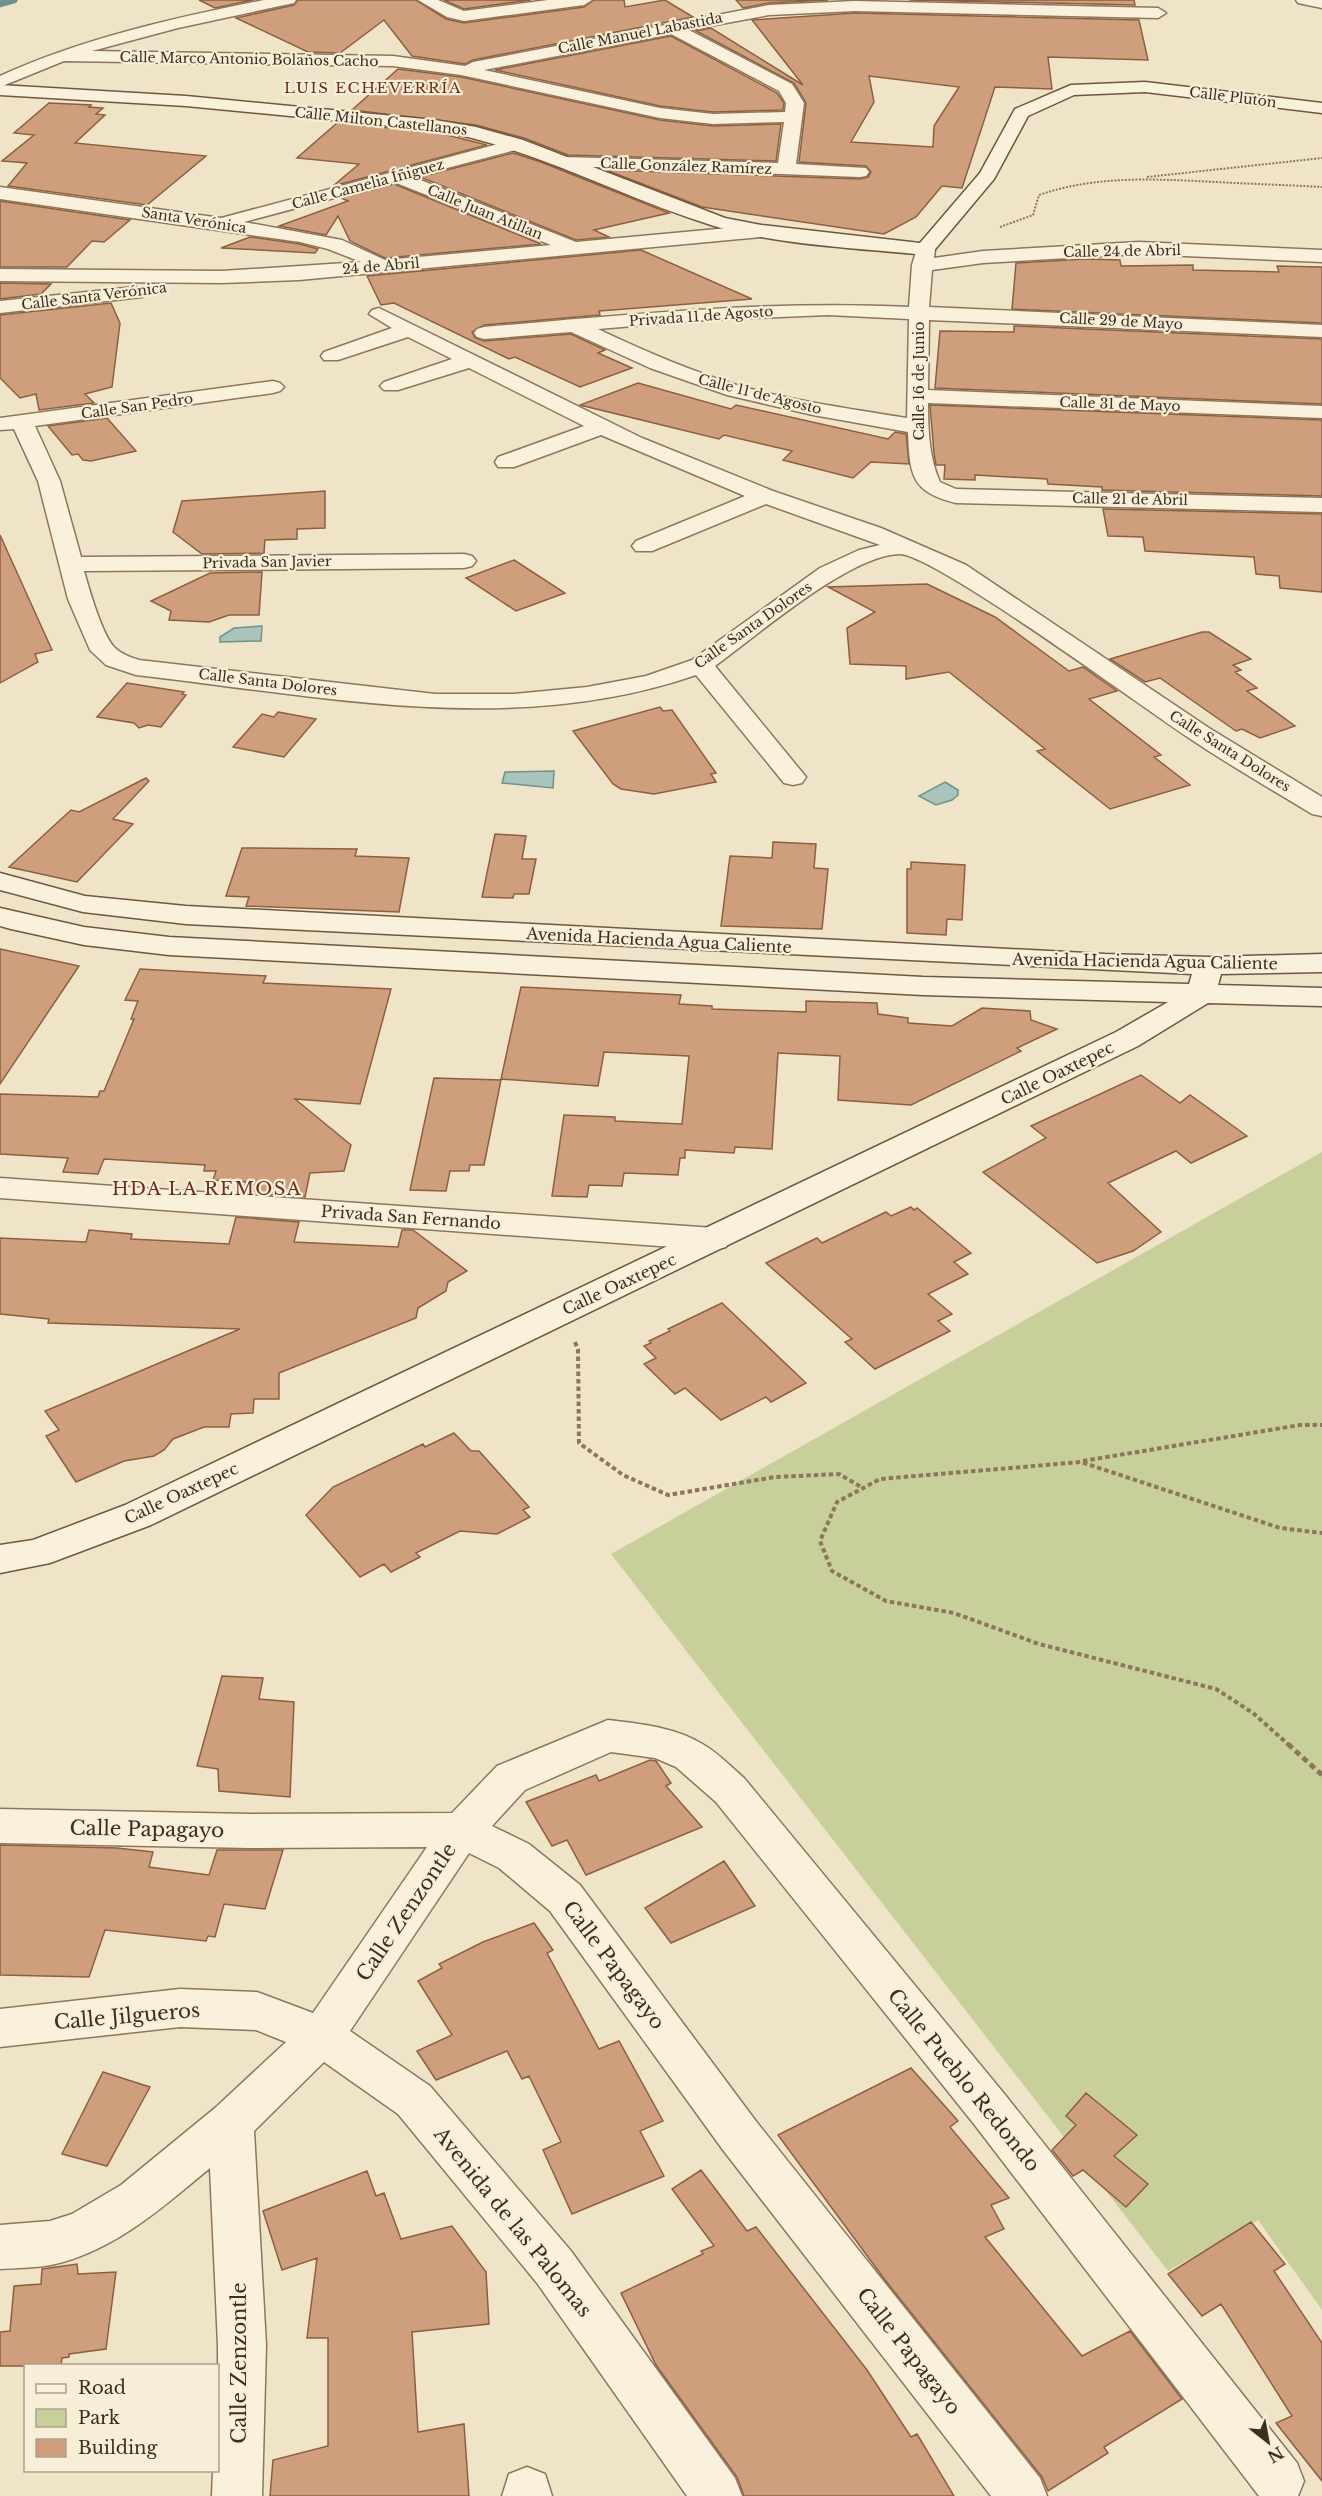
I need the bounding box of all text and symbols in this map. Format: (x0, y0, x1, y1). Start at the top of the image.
street label: Calle Manuel Labastida (556, 8, 724, 58)
street label: Calle Marco Antonio Bolaños Cacho (119, 48, 379, 70)
district label: LUIS ECHEVERRÍA (284, 78, 462, 97)
street label: Calle Plutón (1188, 83, 1278, 111)
street label: Calle Milton Castellanos (294, 103, 468, 139)
street label: Calle González Ramírez (600, 154, 772, 178)
street label: Calle Camelia Íñiguez (290, 155, 446, 213)
street label: Calle Juan Atillan (425, 181, 546, 243)
street label: Santa Verónica (140, 203, 248, 237)
street label: Calle 24 de Abril (1063, 241, 1182, 261)
street label: 24 de Abril (341, 254, 421, 278)
street label: Calle Santa Verónica (20, 278, 168, 314)
street label: Privada 11 de Agosto (628, 302, 774, 330)
street label: Calle 29 de Mayo (1059, 309, 1183, 333)
street label: Calle 16 de Junio (910, 321, 928, 441)
street label: Calle 11 de Agosto (696, 370, 824, 418)
street label: Calle San Pedro (80, 389, 194, 423)
street label: Calle 31 de Mayo (1059, 393, 1181, 415)
street label: Calle 21 de Abril (1072, 489, 1189, 509)
street label: Privada San Javier (202, 552, 332, 572)
street label: Calle Santa Dolores (691, 578, 815, 672)
street label: Calle Santa Dolores (198, 665, 338, 699)
street label: Calle Santa Dolores (1166, 706, 1294, 796)
street label: Avenida Hacienda Agua Caliente (525, 923, 792, 957)
street label: Avenida Hacienda Agua Caliente (1011, 949, 1278, 973)
street label: Calle Oaxtepec (997, 1037, 1117, 1109)
district label: HDA LA REMOSA (112, 1178, 302, 1200)
street label: Privada San Fernando (320, 1201, 502, 1233)
street label: Calle Oaxtepec (559, 1249, 679, 1319)
street label: Calle Oaxtepec (121, 1458, 241, 1528)
street label: Calle Papagayo (69, 1816, 225, 1842)
street label: Calle Zenzontle (351, 1838, 461, 1986)
street label: Calle Papagayo (558, 1896, 670, 2034)
street label: Calle Pueblo Redondo (883, 1984, 1045, 2176)
street label: Calle Jilgueros (53, 1998, 201, 2034)
street label: Avenida de las Palomas (428, 2122, 597, 2322)
street label: Calle Zenzontle (227, 2282, 251, 2444)
street label: Calle Papagayo (852, 2283, 966, 2419)
legend (24, 2364, 219, 2472)
text: Road (78, 2377, 126, 2399)
text: Park (78, 2407, 120, 2429)
north arrow (1238, 2412, 1298, 2472)
text: Building (78, 2437, 157, 2459)
text: N (1264, 2442, 1287, 2467)

